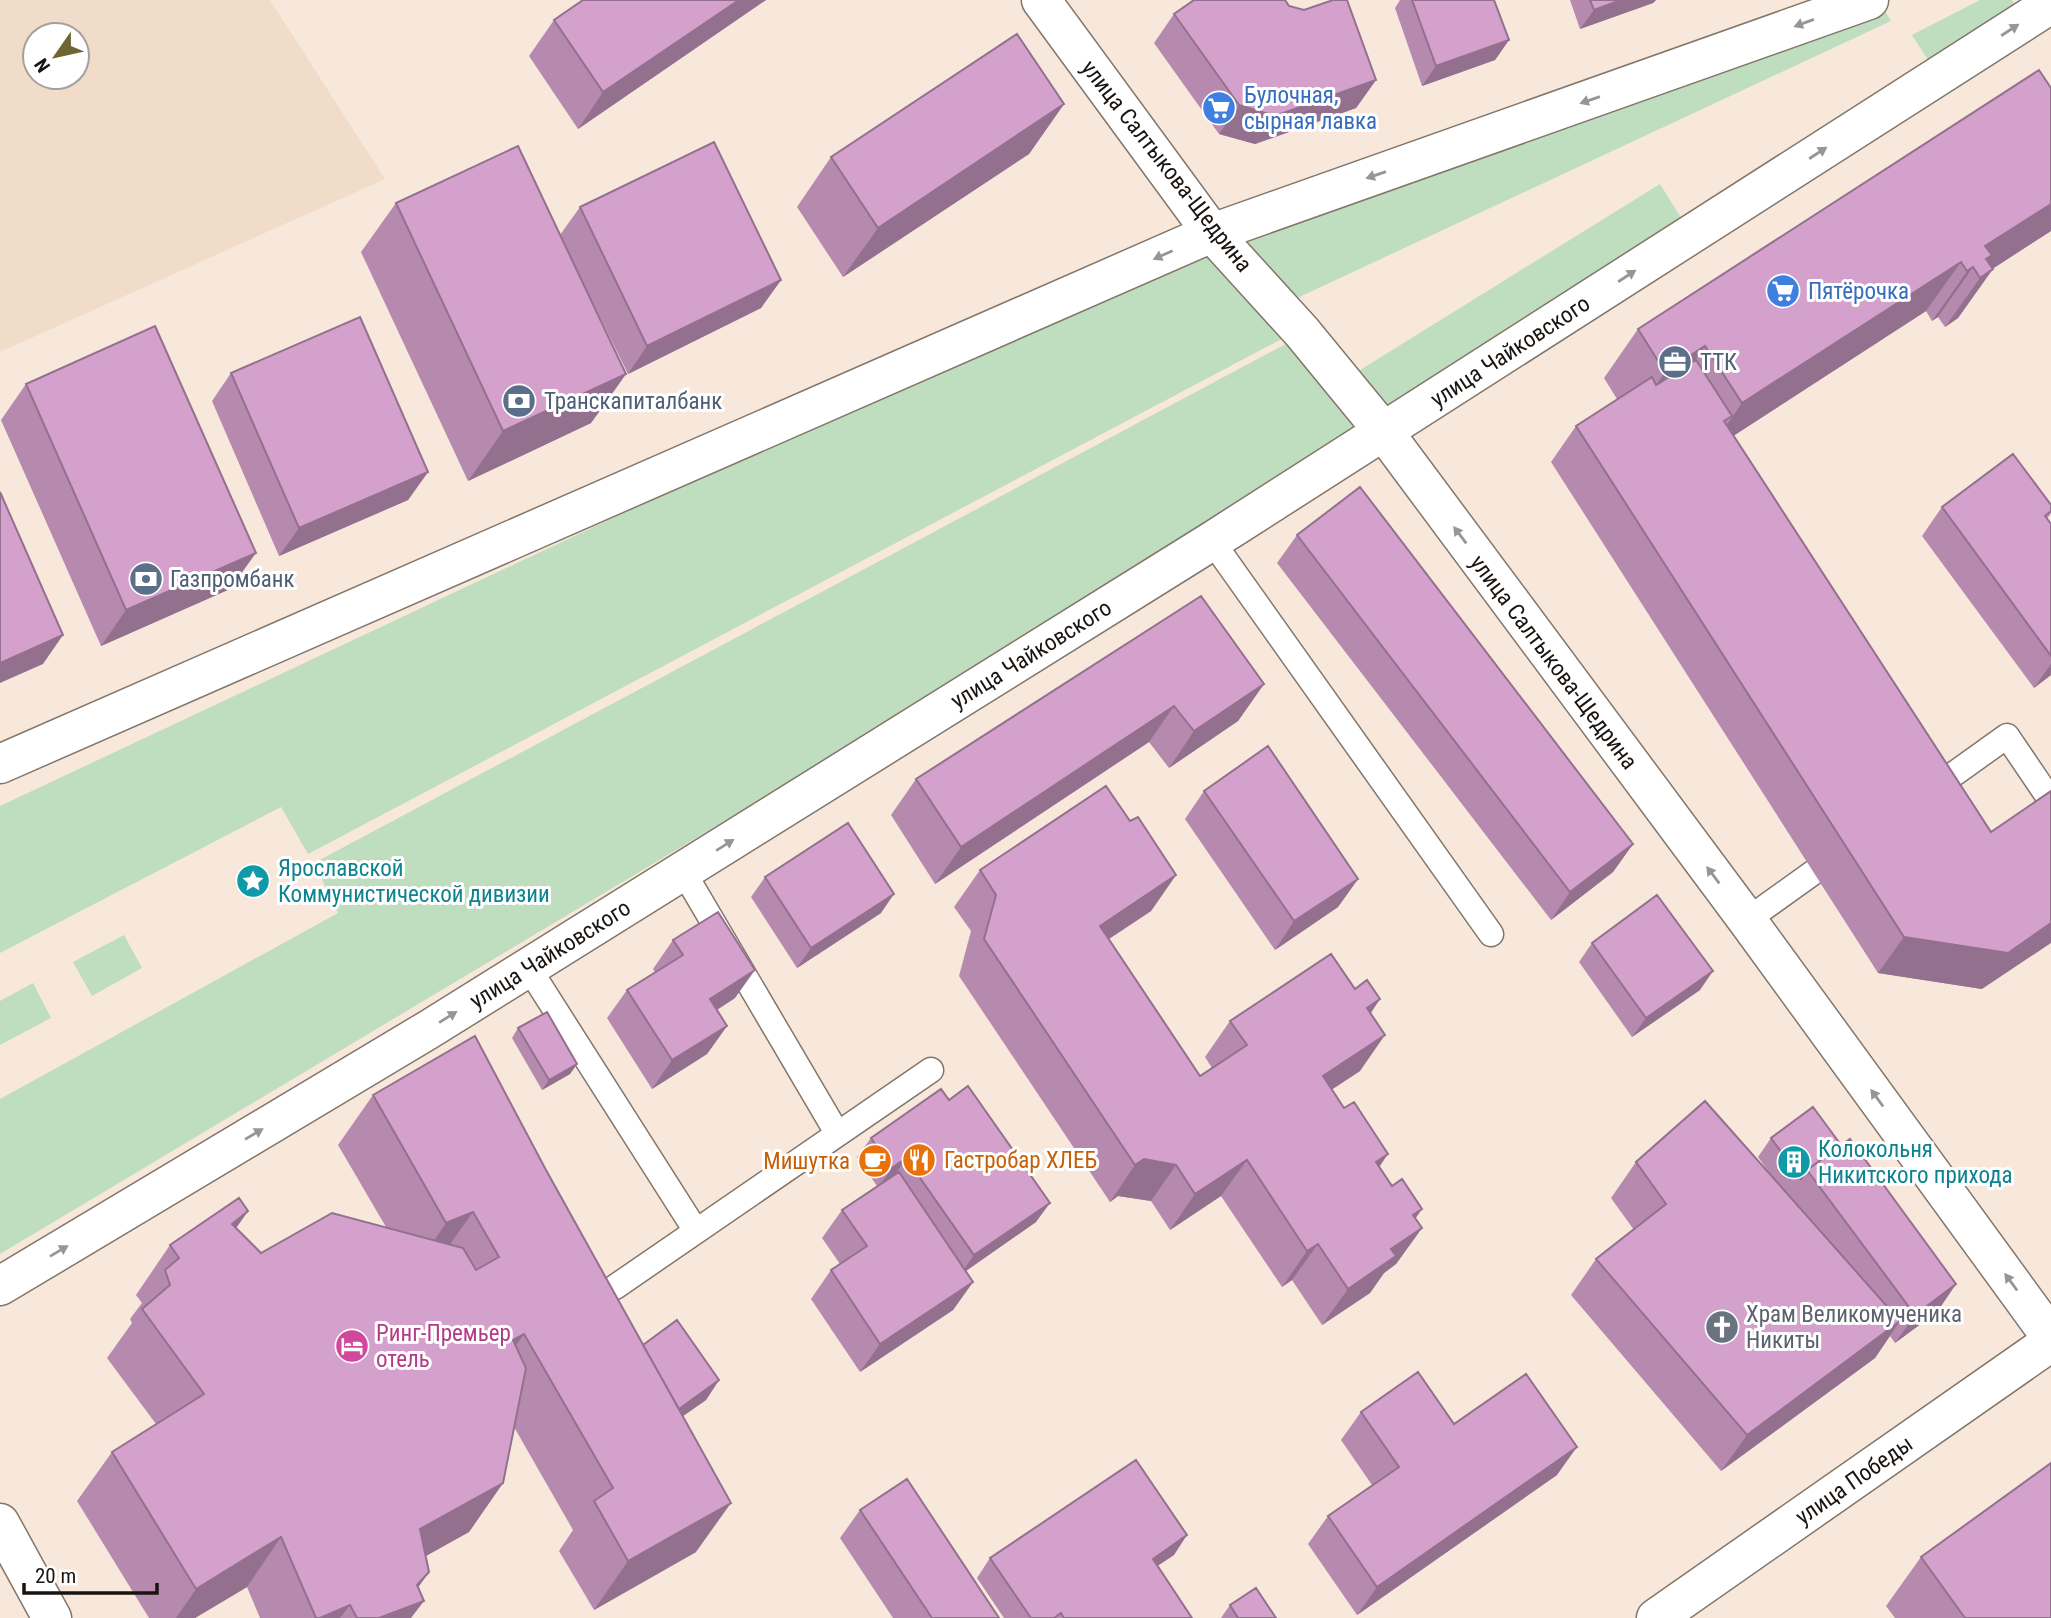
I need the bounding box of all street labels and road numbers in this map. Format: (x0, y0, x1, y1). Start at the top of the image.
street label: улица Салтыкова-Щедрина (1076, 55, 1258, 277)
street label: улица Чайковского (1426, 290, 1595, 413)
street label: улица Салтыкова-Щедрина (1464, 550, 1643, 775)
street label: улица Чайковского (946, 594, 1117, 715)
street label: улица Чайковского (465, 894, 636, 1015)
street label: улица Победы (1791, 1430, 1918, 1531)

